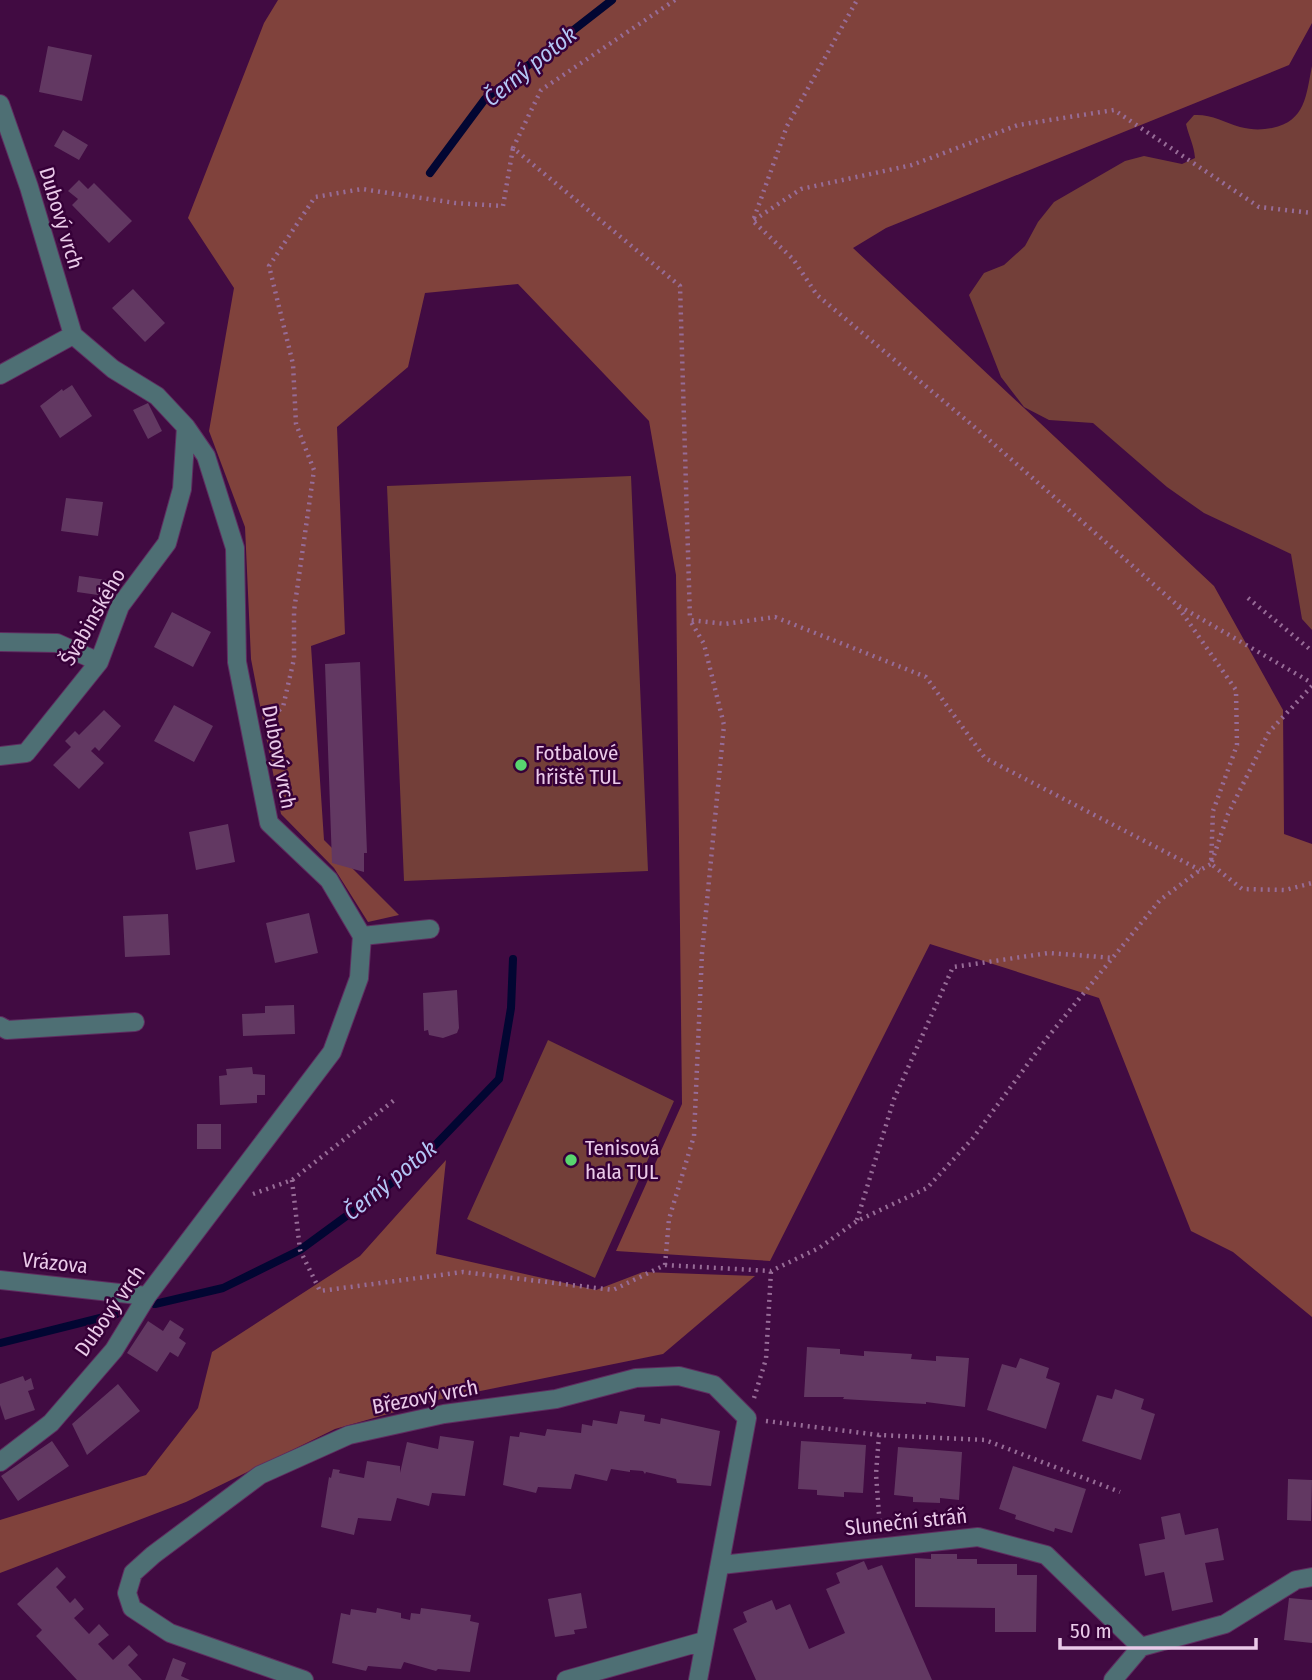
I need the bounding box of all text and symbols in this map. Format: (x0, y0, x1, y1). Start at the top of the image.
water label: Černý potok (477, 19, 582, 112)
street label: Dubový vrch (33, 164, 89, 272)
street label: Švabinského (55, 564, 131, 670)
street label: Dubový vrch (256, 703, 302, 811)
place label: Fotbalové hřiště TUL (535, 740, 622, 790)
marker: Fotbalové hřiště TUL (513, 757, 529, 773)
water label: Černý potok (337, 1133, 442, 1226)
place label: Tenisová hala TUL (585, 1135, 660, 1185)
marker: Tenisová hala TUL (563, 1152, 579, 1168)
street label: Vrázova (21, 1247, 89, 1279)
street label: Dubový vrch (69, 1260, 151, 1362)
street label: Březový vrch (370, 1374, 480, 1420)
street label: Sluneční stráň (844, 1503, 968, 1541)
scale bar (1060, 1606, 1256, 1650)
text: 50 m (1070, 1618, 1112, 1644)

